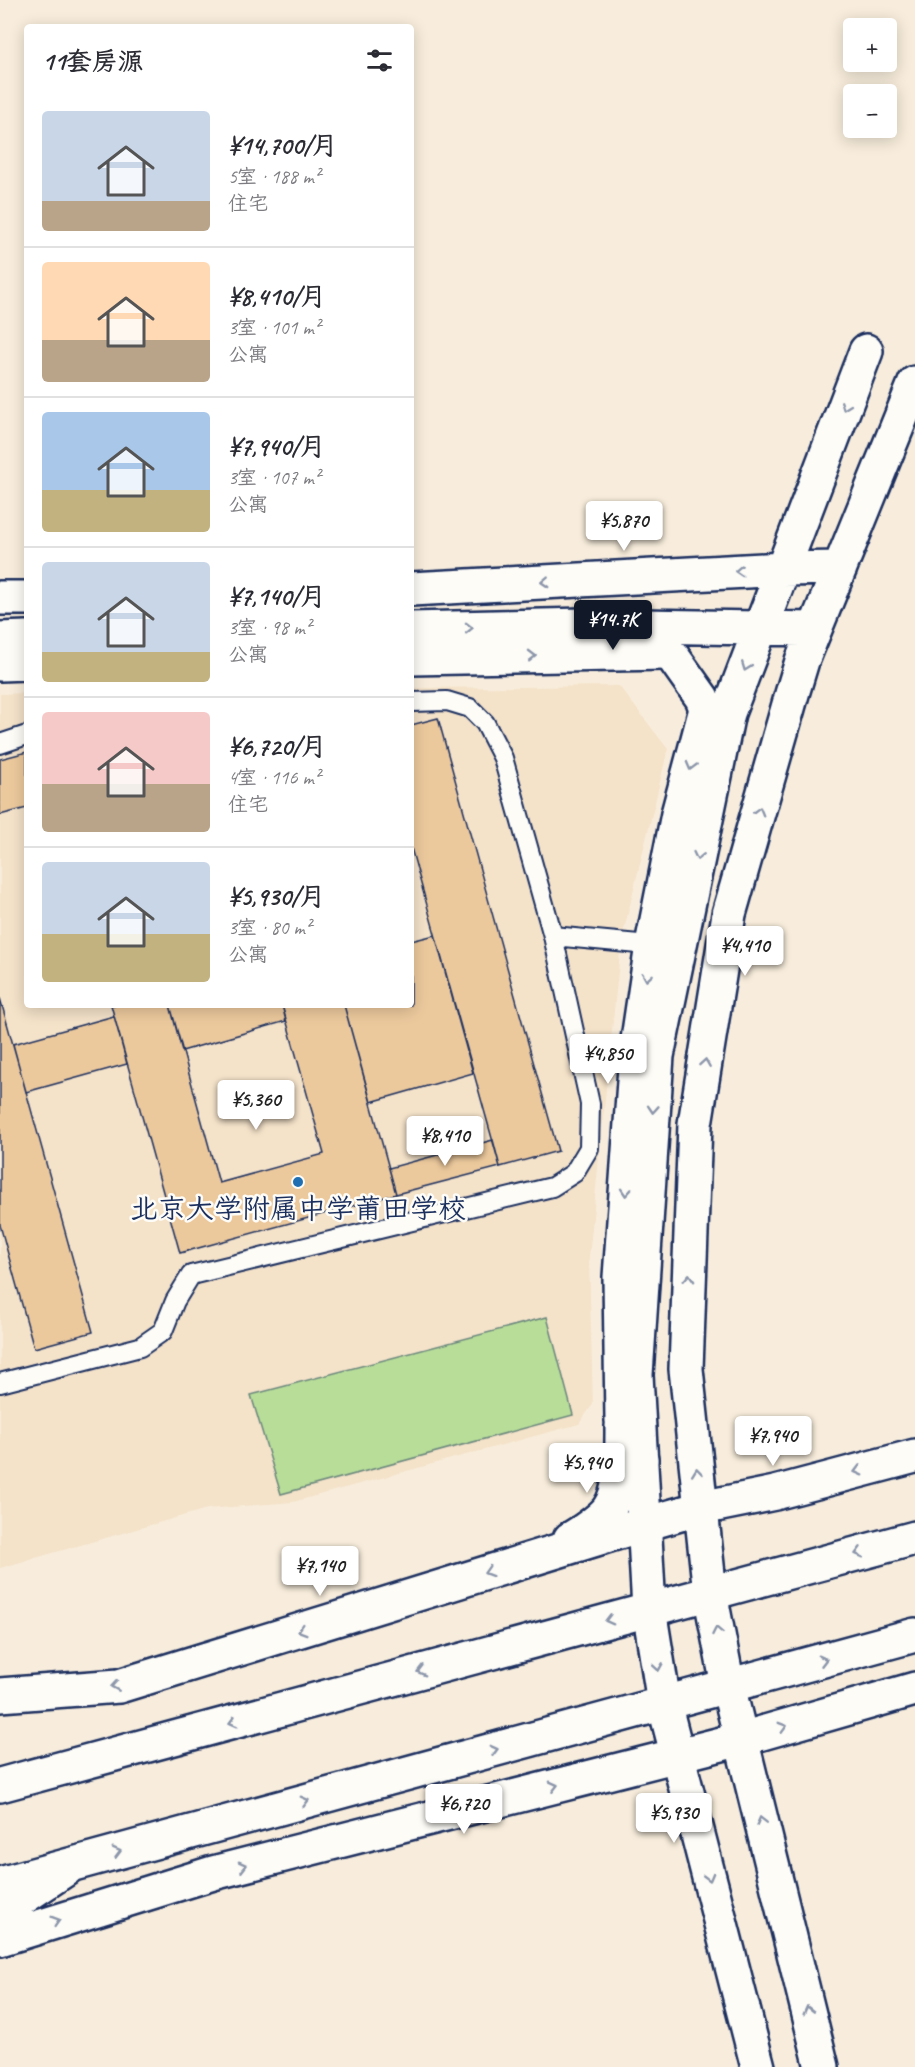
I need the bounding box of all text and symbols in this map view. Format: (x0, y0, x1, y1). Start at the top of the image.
map controls (843, 18, 897, 138)
button: + (843, 18, 897, 72)
icon: filters (363, 44, 396, 77)
text: 11套房源 (42, 45, 143, 78)
button: − (843, 84, 897, 138)
text: ¥14,700/月 (228, 129, 338, 162)
icon: home (90, 135, 162, 207)
text: 5室 · 188 m² (228, 164, 320, 189)
text: 住宅 (228, 191, 268, 216)
text: ¥8,410/月 (228, 280, 326, 313)
icon: home (90, 286, 162, 358)
text: 3室 · 101 m² (228, 315, 320, 340)
text: 公寓 (228, 342, 268, 367)
one-way arrow (839, 400, 852, 411)
text: ¥7,940/月 (228, 430, 326, 463)
icon: home (90, 436, 162, 508)
text: 3室 · 107 m² (228, 465, 320, 490)
text: 公寓 (228, 492, 268, 517)
pin: ¥5,870 (575, 501, 673, 552)
text: ¥5,870 (600, 508, 648, 533)
one-way arrow (735, 564, 744, 577)
one-way arrow (540, 575, 549, 588)
text: ¥7,140/月 (228, 580, 326, 613)
icon: home (90, 586, 162, 658)
pin: ¥14.7K (564, 600, 662, 651)
text: ¥14.7K (588, 607, 638, 632)
text: 3室 · 98 m² (228, 615, 311, 640)
one-way arrow (465, 622, 474, 634)
text: 公寓 (228, 642, 268, 667)
one-way arrow (528, 649, 537, 662)
one-way arrow (740, 661, 753, 672)
text: ¥6,720/月 (228, 730, 327, 763)
icon: home (90, 736, 162, 808)
one-way arrow (686, 760, 698, 770)
text: 4室 · 116 m² (228, 765, 320, 790)
text: 住宅 (228, 792, 268, 817)
one-way arrow (752, 806, 764, 817)
one-way arrow (692, 850, 705, 860)
text: ¥5,930/月 (228, 880, 326, 913)
icon: home (90, 886, 162, 958)
text: 3室 · 80 m² (228, 915, 311, 940)
pin: ¥4,410 (696, 926, 794, 977)
text: ¥4,410 (721, 933, 769, 958)
text: 公寓 (228, 942, 268, 967)
one-way arrow (642, 972, 654, 982)
pin: ¥4,850 (559, 1034, 657, 1085)
text: ¥4,850 (584, 1041, 632, 1066)
one-way arrow (698, 1058, 711, 1068)
pin: ¥5,360 (207, 1080, 305, 1131)
text: ¥5,360 (231, 1087, 281, 1112)
one-way arrow (647, 1105, 660, 1114)
pin: ¥8,410 (396, 1116, 494, 1167)
text: ¥8,410 (421, 1123, 469, 1148)
marker: 北京大学附属中学莆田学校 (291, 1175, 305, 1189)
one-way arrow (620, 1187, 633, 1196)
place label: 北京大学附属中学莆田学校 (130, 1191, 466, 1226)
one-way arrow (683, 1274, 695, 1283)
pin: ¥7,940 (724, 1416, 822, 1467)
text: ¥7,940 (749, 1423, 797, 1448)
pin: ¥5,940 (538, 1443, 636, 1494)
text: ¥5,940 (563, 1450, 611, 1475)
one-way arrow (854, 1464, 864, 1476)
one-way arrow (691, 1468, 704, 1477)
pin: ¥7,140 (271, 1546, 369, 1597)
one-way arrow (854, 1546, 864, 1559)
text: ¥7,140 (296, 1553, 344, 1578)
one-way arrow (483, 1565, 494, 1577)
one-way arrow (604, 1613, 615, 1625)
one-way arrow (297, 1622, 308, 1635)
one-way arrow (711, 1626, 724, 1636)
one-way arrow (818, 1655, 828, 1667)
one-way arrow (652, 1663, 664, 1672)
one-way arrow (416, 1664, 427, 1676)
one-way arrow (111, 1679, 120, 1691)
one-way arrow (228, 1715, 239, 1727)
one-way arrow (777, 1722, 788, 1734)
one-way arrow (488, 1745, 498, 1757)
one-way arrow (548, 1780, 558, 1793)
pin: ¥6,720 (415, 1784, 513, 1835)
text: ¥6,720 (439, 1791, 489, 1816)
pin: ¥5,930 (625, 1793, 723, 1844)
one-way arrow (299, 1796, 310, 1808)
text: ¥5,930 (650, 1800, 698, 1825)
one-way arrow (756, 1816, 769, 1826)
one-way arrow (112, 1847, 122, 1860)
one-way arrow (238, 1860, 248, 1873)
one-way arrow (702, 1871, 714, 1882)
one-way arrow (50, 1916, 61, 1929)
one-way arrow (802, 2005, 815, 2015)

